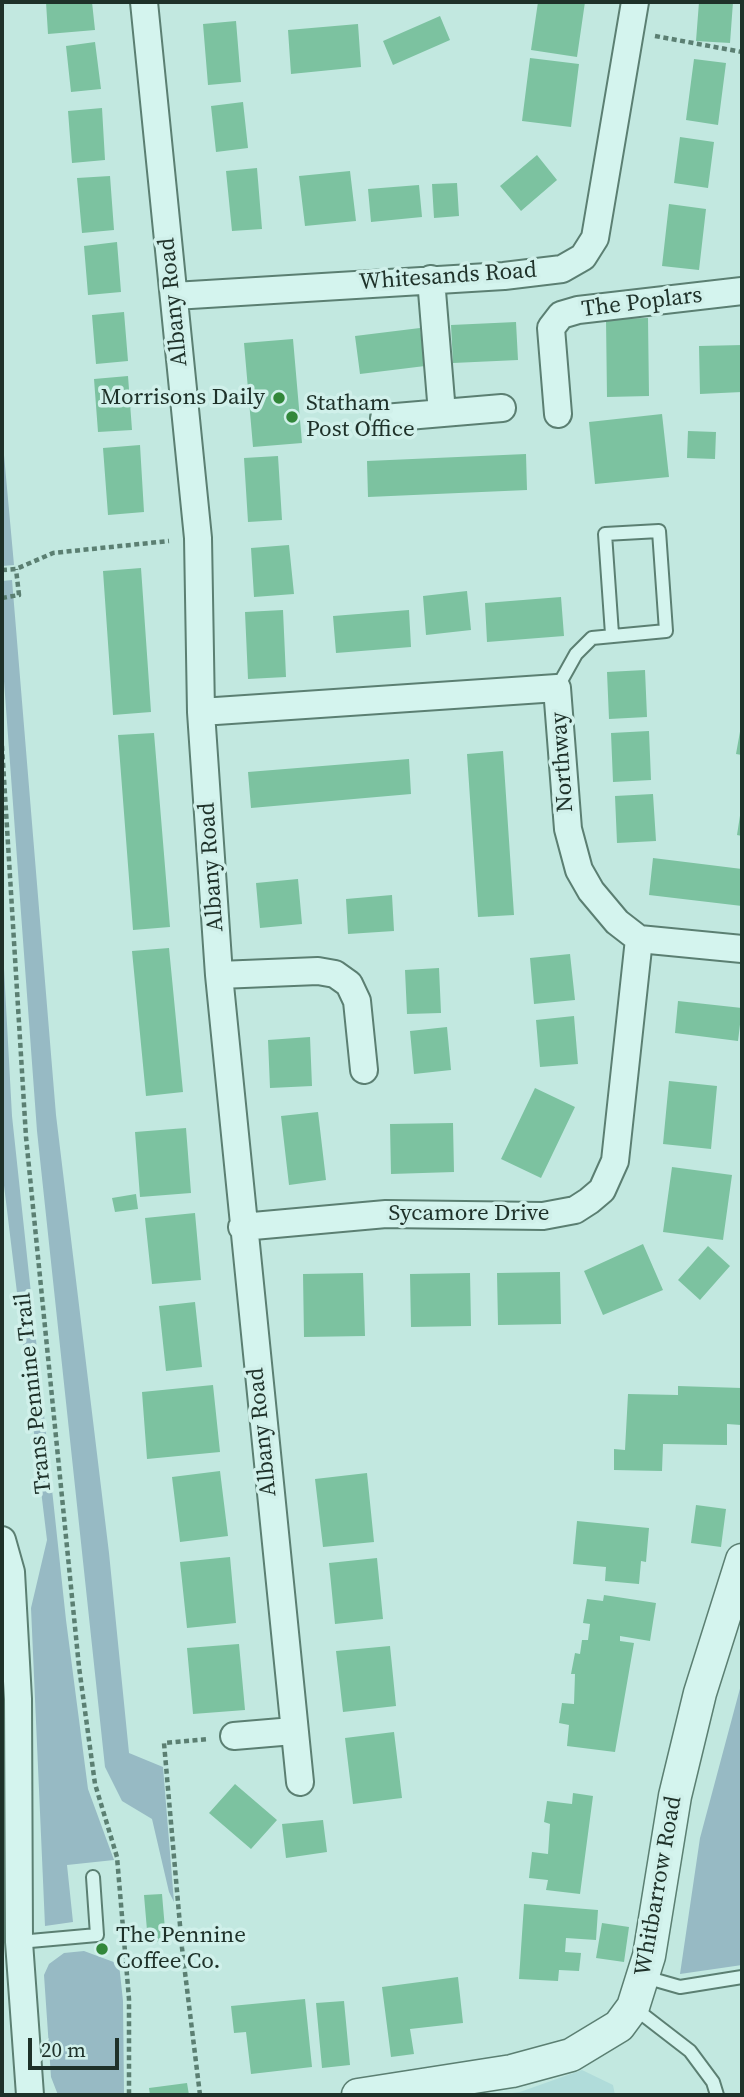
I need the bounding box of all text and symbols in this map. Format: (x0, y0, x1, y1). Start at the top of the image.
street label: Albany Road (154, 236, 194, 368)
street label: Whitesands Road (358, 257, 538, 297)
street label: The Poplars (580, 282, 704, 324)
place label: Morrisons Daily (101, 384, 265, 412)
marker: Morrisons Daily (271, 390, 287, 406)
place label: Statham Post Office (306, 390, 415, 444)
marker: Statham Post Office (284, 409, 300, 425)
street label: Northway (546, 711, 580, 813)
street label: Albany Road (194, 801, 230, 933)
street label: Sycamore Drive (389, 1200, 549, 1228)
street label: Trans Pennine Trail (10, 1291, 58, 1495)
street label: Albany Road (243, 1366, 283, 1498)
street label: Whitbarrow Road (630, 1794, 688, 1978)
place label: The Pennine Coffee Co. (116, 1922, 246, 1976)
marker: The Pennine Coffee Co. (94, 1941, 110, 1957)
scale bar (32, 2024, 122, 2068)
text: 20 m (41, 2035, 86, 2064)

